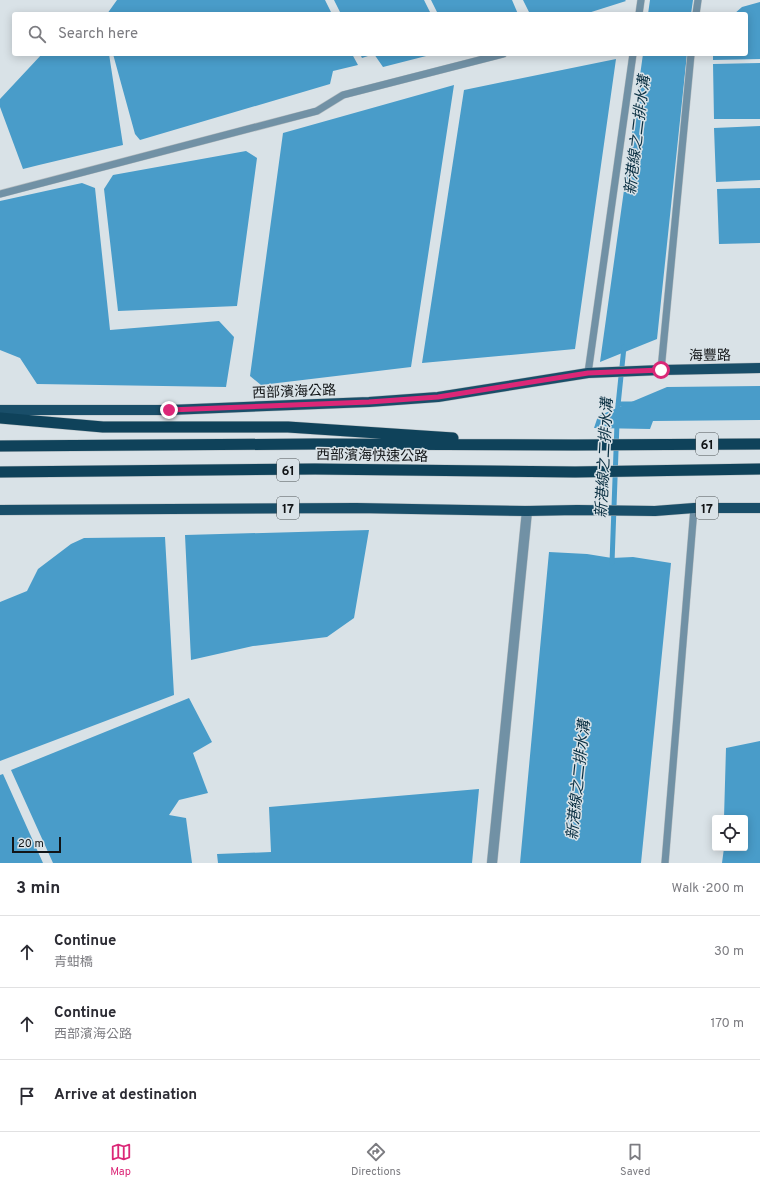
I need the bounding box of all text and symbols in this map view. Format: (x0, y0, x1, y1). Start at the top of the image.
search box (12, 12, 748, 56)
icon: search (26, 23, 48, 45)
text: Search here (58, 25, 138, 44)
water label: 新港線之二排水溝 (622, 72, 655, 196)
street label: 海豐路 (689, 348, 731, 365)
route start (652, 361, 670, 379)
street label: 西部濱海公路 (252, 383, 336, 402)
water label: 新港線之二排水溝 (593, 396, 618, 519)
route end (160, 401, 178, 419)
road number: 61 (696, 433, 718, 455)
street label: 西部濱海快速公路 (316, 446, 428, 466)
road number: 61 (277, 459, 299, 481)
road number: 17 (277, 497, 299, 519)
road number: 17 (696, 497, 718, 519)
water label: 新港線之二排水溝 (564, 718, 595, 841)
map controls (712, 815, 748, 851)
button: locate (712, 815, 748, 851)
scale bar (12, 835, 61, 854)
text: 20 m (18, 837, 44, 851)
text: 3 min (16, 878, 60, 900)
text: Walk · 200 m (672, 881, 744, 897)
text: Continue (54, 932, 116, 951)
icon: ahead (16, 941, 38, 963)
text: 30 m (714, 944, 744, 960)
text: 青蚶橋 (54, 955, 93, 971)
text: Continue (54, 1004, 116, 1023)
icon: ahead (16, 1013, 38, 1035)
text: 170 m (710, 1016, 744, 1032)
text: 西部濱海公路 (54, 1027, 132, 1043)
icon: arrive (16, 1085, 38, 1107)
text: Arrive at destination (54, 1086, 197, 1105)
tab: Map (110, 1141, 132, 1179)
tab: Directions (351, 1141, 401, 1179)
tab: Saved (620, 1141, 650, 1179)

